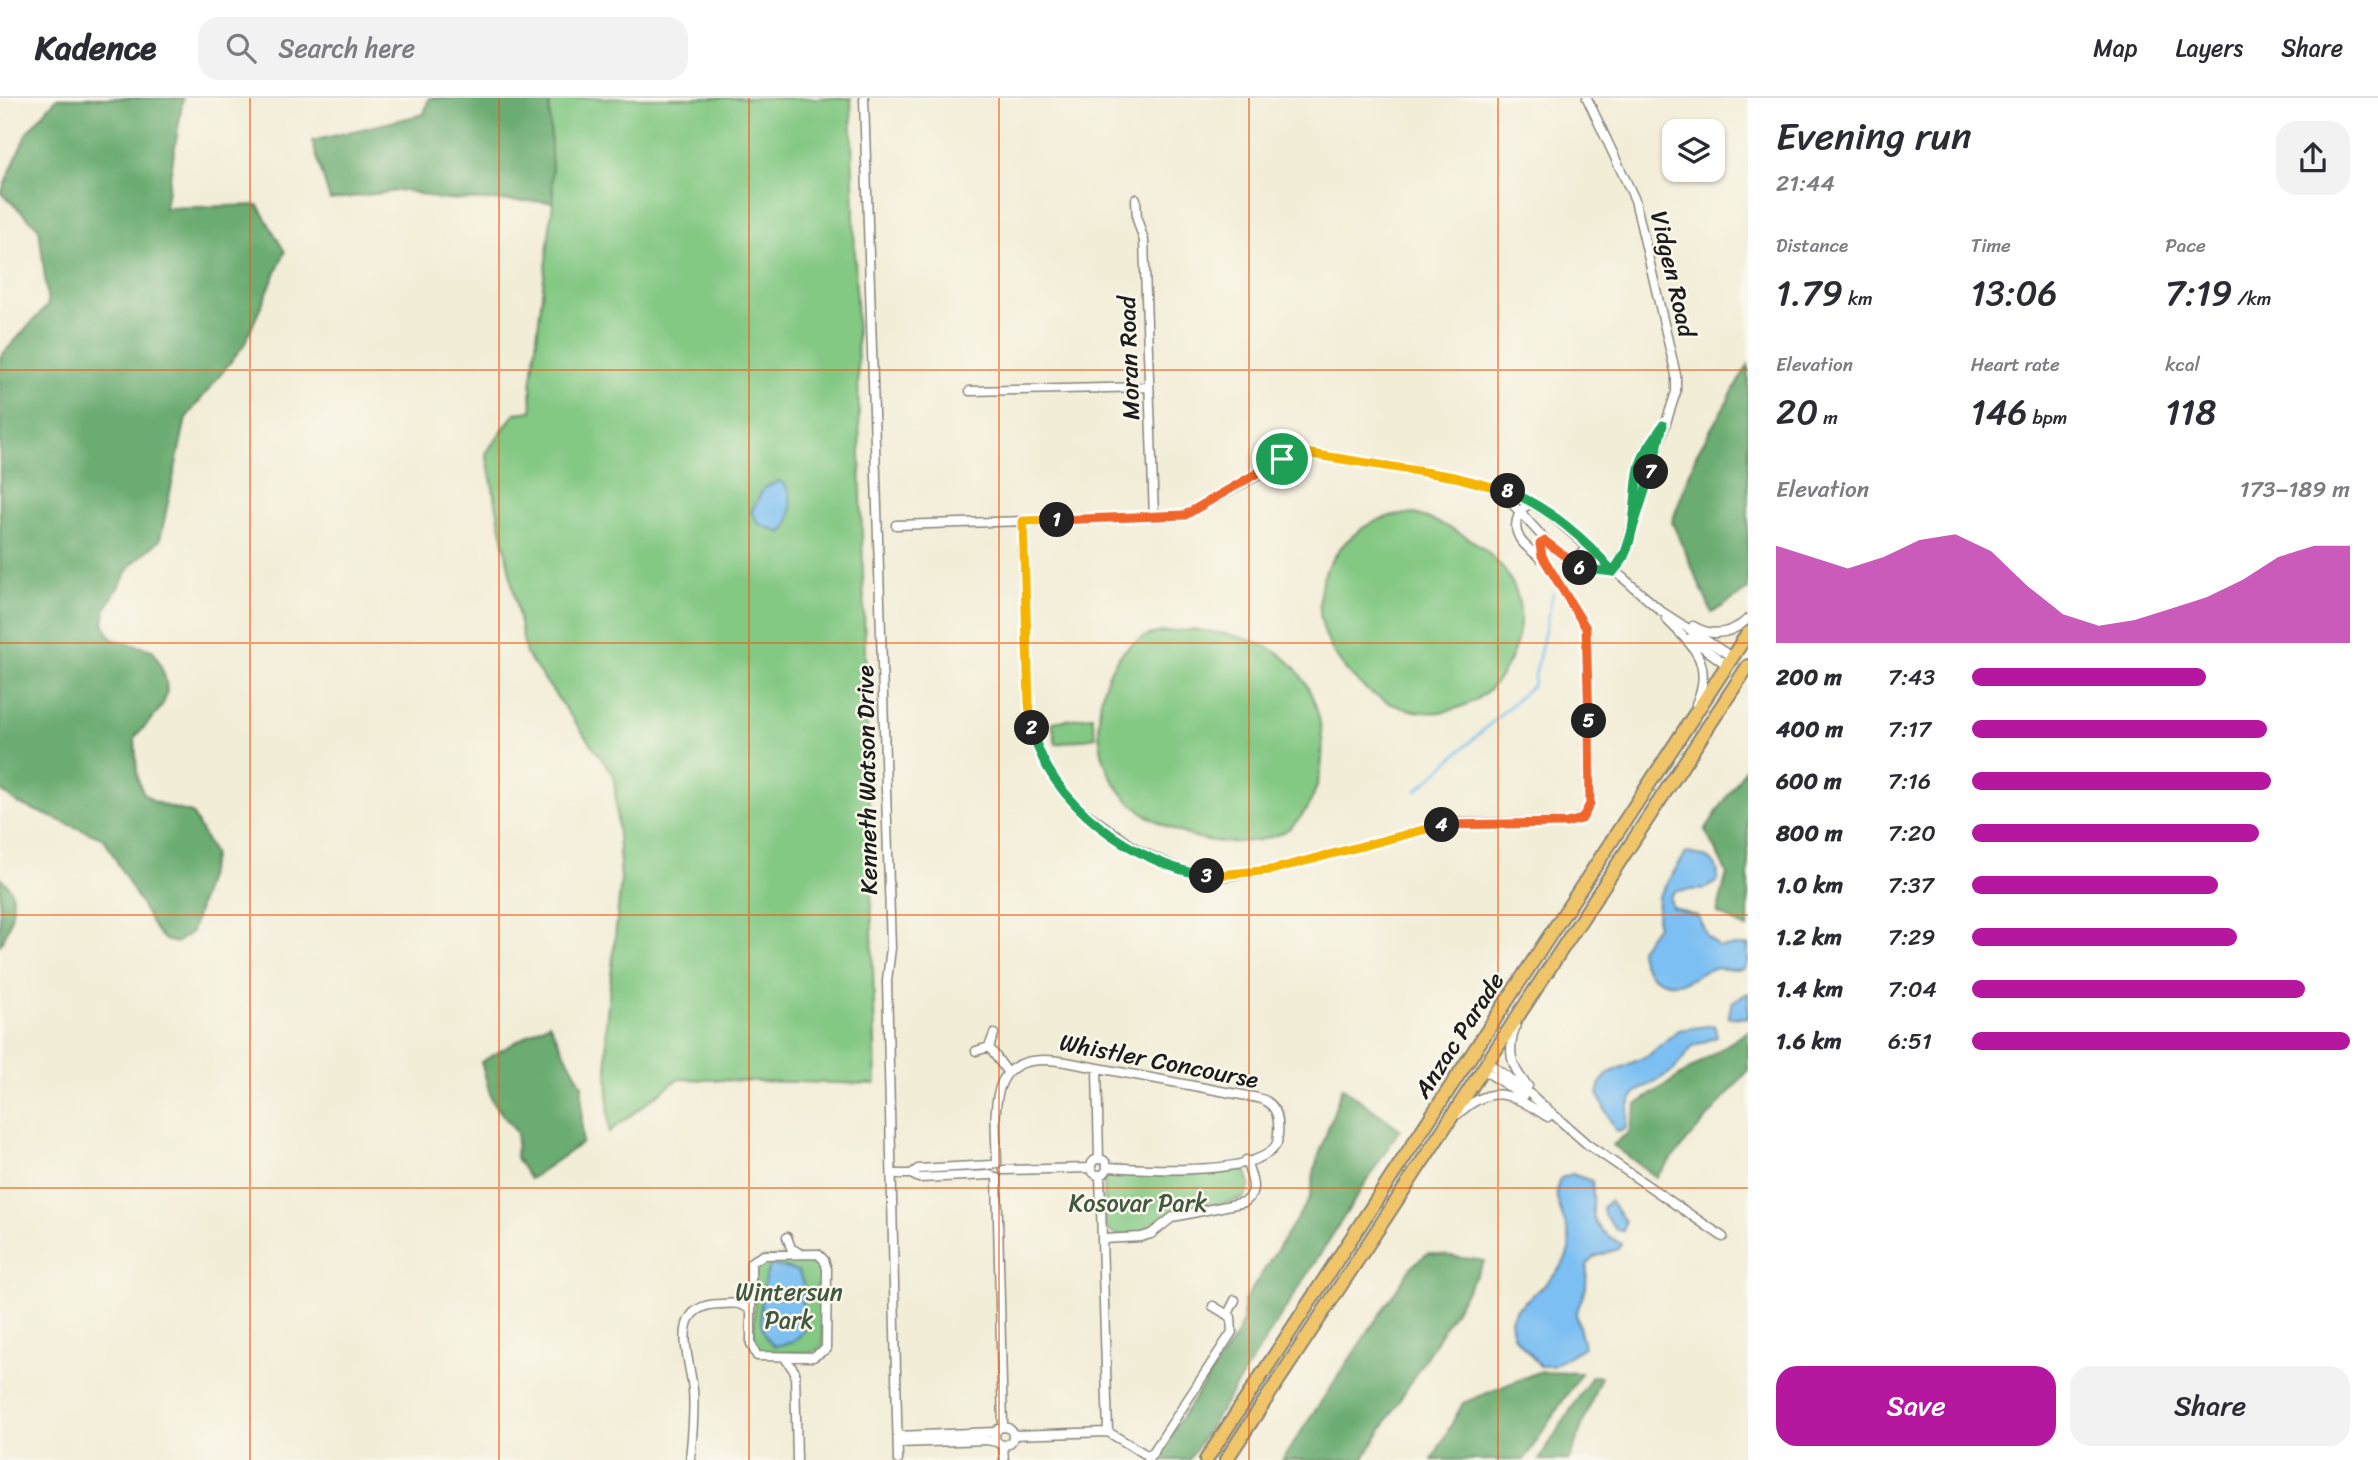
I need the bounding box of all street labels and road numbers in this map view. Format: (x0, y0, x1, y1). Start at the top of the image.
street label: Vidgen Road (1638, 207, 1708, 344)
street label: Moran Road (1106, 294, 1152, 421)
street label: Kenneth Watson Drive (844, 665, 890, 895)
street label: Anzac Parade (1402, 963, 1516, 1108)
street label: Whistler Concourse (1056, 1021, 1262, 1101)

